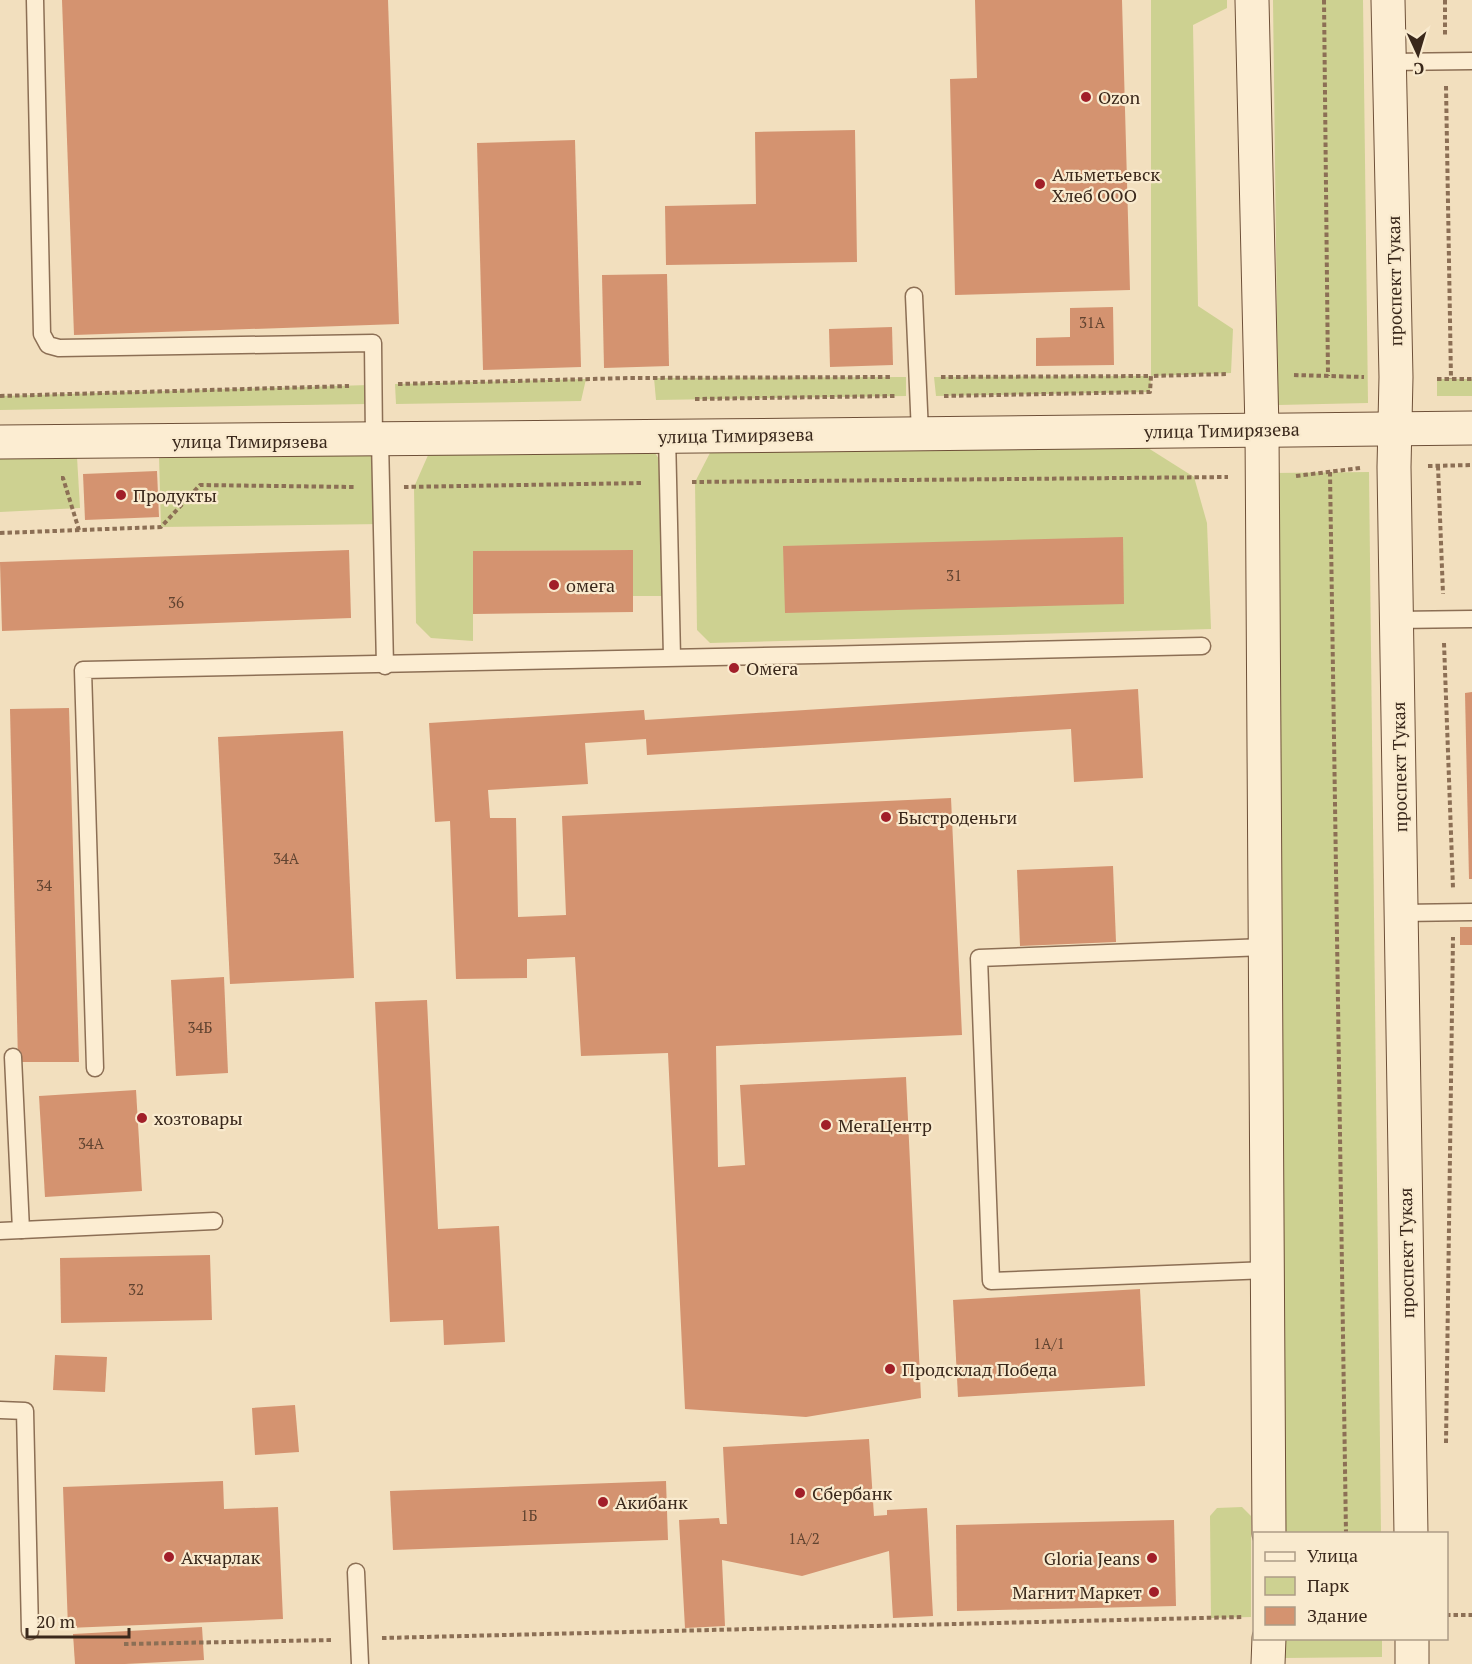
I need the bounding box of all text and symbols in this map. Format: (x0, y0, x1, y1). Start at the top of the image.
north arrow (1388, 24, 1448, 84)
text: С (1413, 58, 1425, 80)
place label: Ozon (1098, 85, 1141, 109)
marker: Ozon (1079, 90, 1093, 104)
place label: Альметьевск Хлеб ООО (1052, 162, 1160, 207)
marker: Альметьевск Хлеб ООО (1033, 177, 1047, 191)
street label: проспект Тукая (1381, 215, 1407, 347)
house number: 31А (1079, 312, 1106, 332)
street label: улица Тимирязева (1143, 417, 1300, 443)
street label: улица Тимирязева (657, 422, 814, 448)
street label: улица Тимирязева (171, 429, 328, 453)
place label: Продукты (133, 483, 217, 507)
marker: Продукты (114, 488, 128, 502)
house number: 31 (946, 565, 962, 585)
place label: омега (566, 573, 615, 597)
marker: омега (547, 578, 561, 592)
house number: 36 (168, 592, 184, 612)
place label: Омега (746, 656, 798, 680)
marker: Омега (727, 661, 741, 675)
street label: проспект Тукая (1386, 701, 1412, 833)
place label: Быстроденьги (898, 805, 1017, 829)
marker: Быстроденьги (879, 810, 893, 824)
house number: 34А (273, 848, 300, 868)
house number: 34 (36, 875, 52, 895)
house number: 34Б (188, 1017, 213, 1037)
place label: хозтовары (154, 1106, 243, 1130)
marker: хозтовары (135, 1111, 149, 1125)
place label: МегаЦентр (838, 1113, 932, 1137)
marker: МегаЦентр (819, 1118, 833, 1132)
house number: 34А (78, 1133, 105, 1153)
street label: проспект Тукая (1393, 1187, 1419, 1319)
house number: 32 (128, 1279, 144, 1299)
house number: 1А/1 (1033, 1333, 1065, 1353)
place label: Продсклад Победа (902, 1357, 1057, 1381)
marker: Продсклад Победа (883, 1362, 897, 1376)
place label: Сбербанк (812, 1481, 892, 1505)
marker: Сбербанк (793, 1486, 807, 1500)
place label: Акибанк (615, 1490, 688, 1514)
marker: Акибанк (596, 1495, 610, 1509)
house number: 1Б (521, 1505, 538, 1525)
house number: 1А/2 (788, 1528, 820, 1548)
legend (1253, 1532, 1448, 1640)
text: Улица (1307, 1543, 1358, 1567)
place label: Акчарлак (181, 1545, 260, 1569)
place label: Gloria Jeans (1044, 1546, 1140, 1570)
marker: Акчарлак (162, 1550, 176, 1564)
marker: Gloria Jeans (1145, 1551, 1159, 1565)
text: Парк (1307, 1573, 1349, 1597)
place label: Магнит Маркет (1012, 1580, 1142, 1604)
marker: Магнит Маркет (1147, 1585, 1161, 1599)
scale bar (27, 1601, 129, 1639)
text: Здание (1307, 1603, 1367, 1627)
text: 20 m (36, 1609, 76, 1633)

